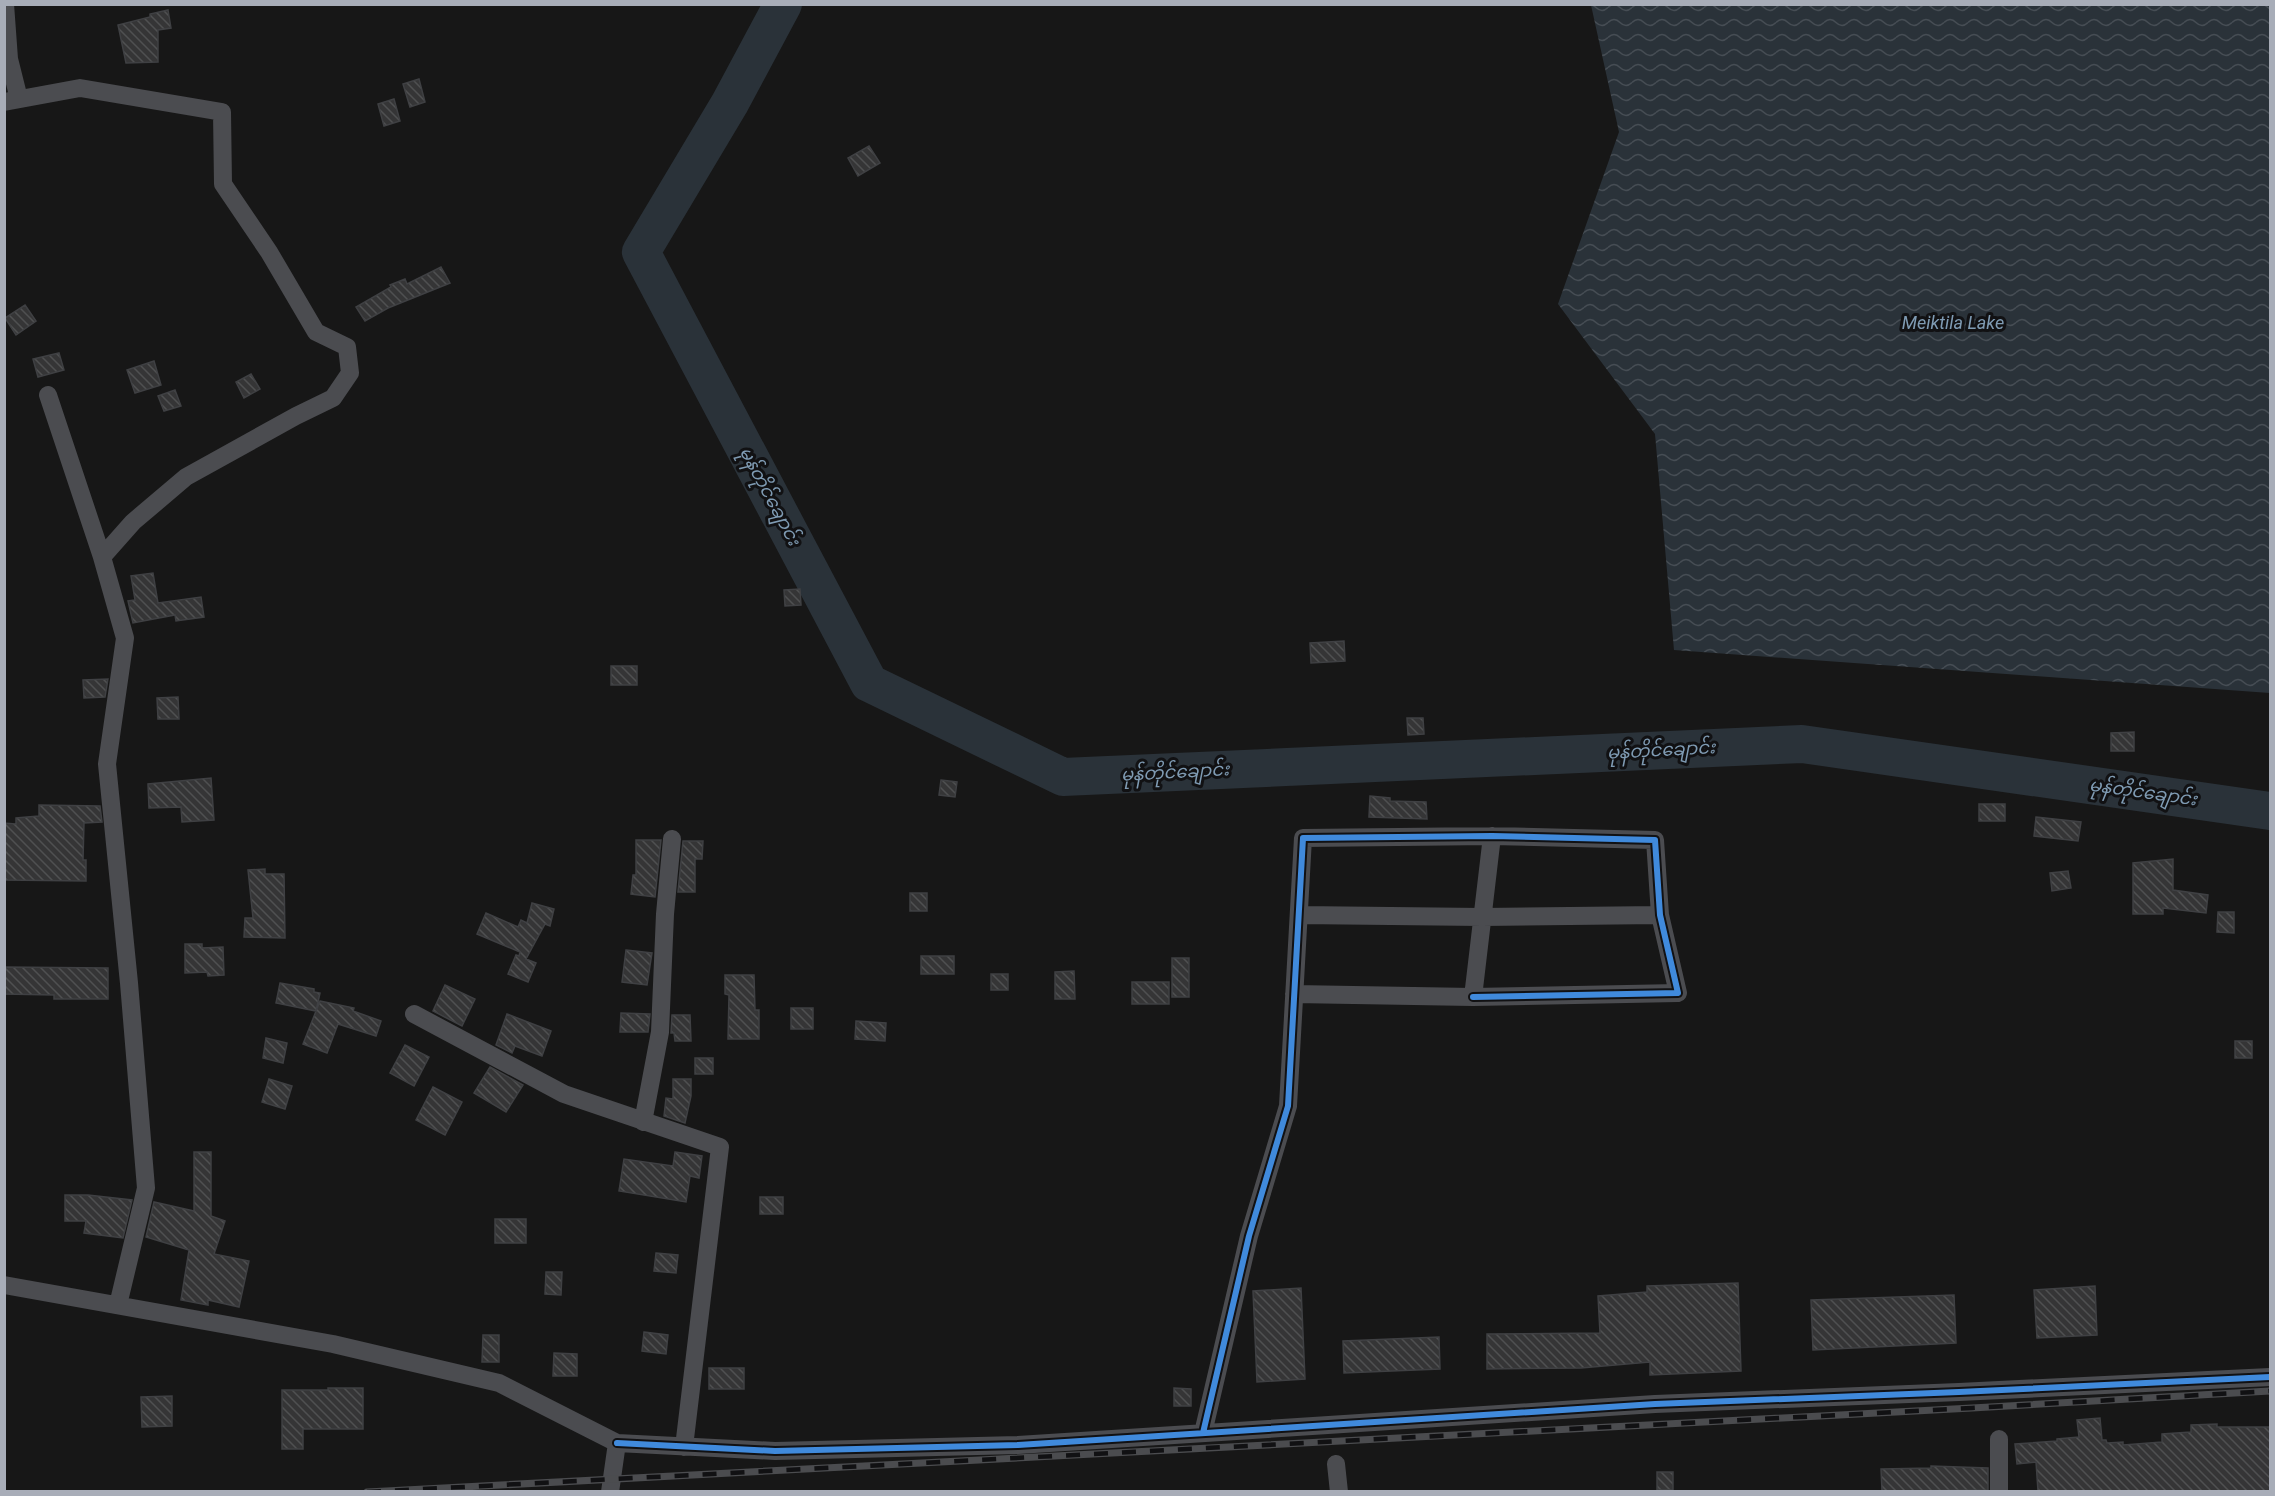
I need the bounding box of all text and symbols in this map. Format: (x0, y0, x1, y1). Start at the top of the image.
water label: Meiktila Lake (1902, 312, 2004, 333)
water label: မုန်တိုင်ချောင်း (731, 442, 808, 552)
water label: မုန်တိုင်ချောင်း (1606, 734, 1718, 768)
water label: မုန်တိုင်ချောင်း (1120, 756, 1232, 790)
water label: မုန်တိုင်ချောင်း (2087, 772, 2200, 815)

